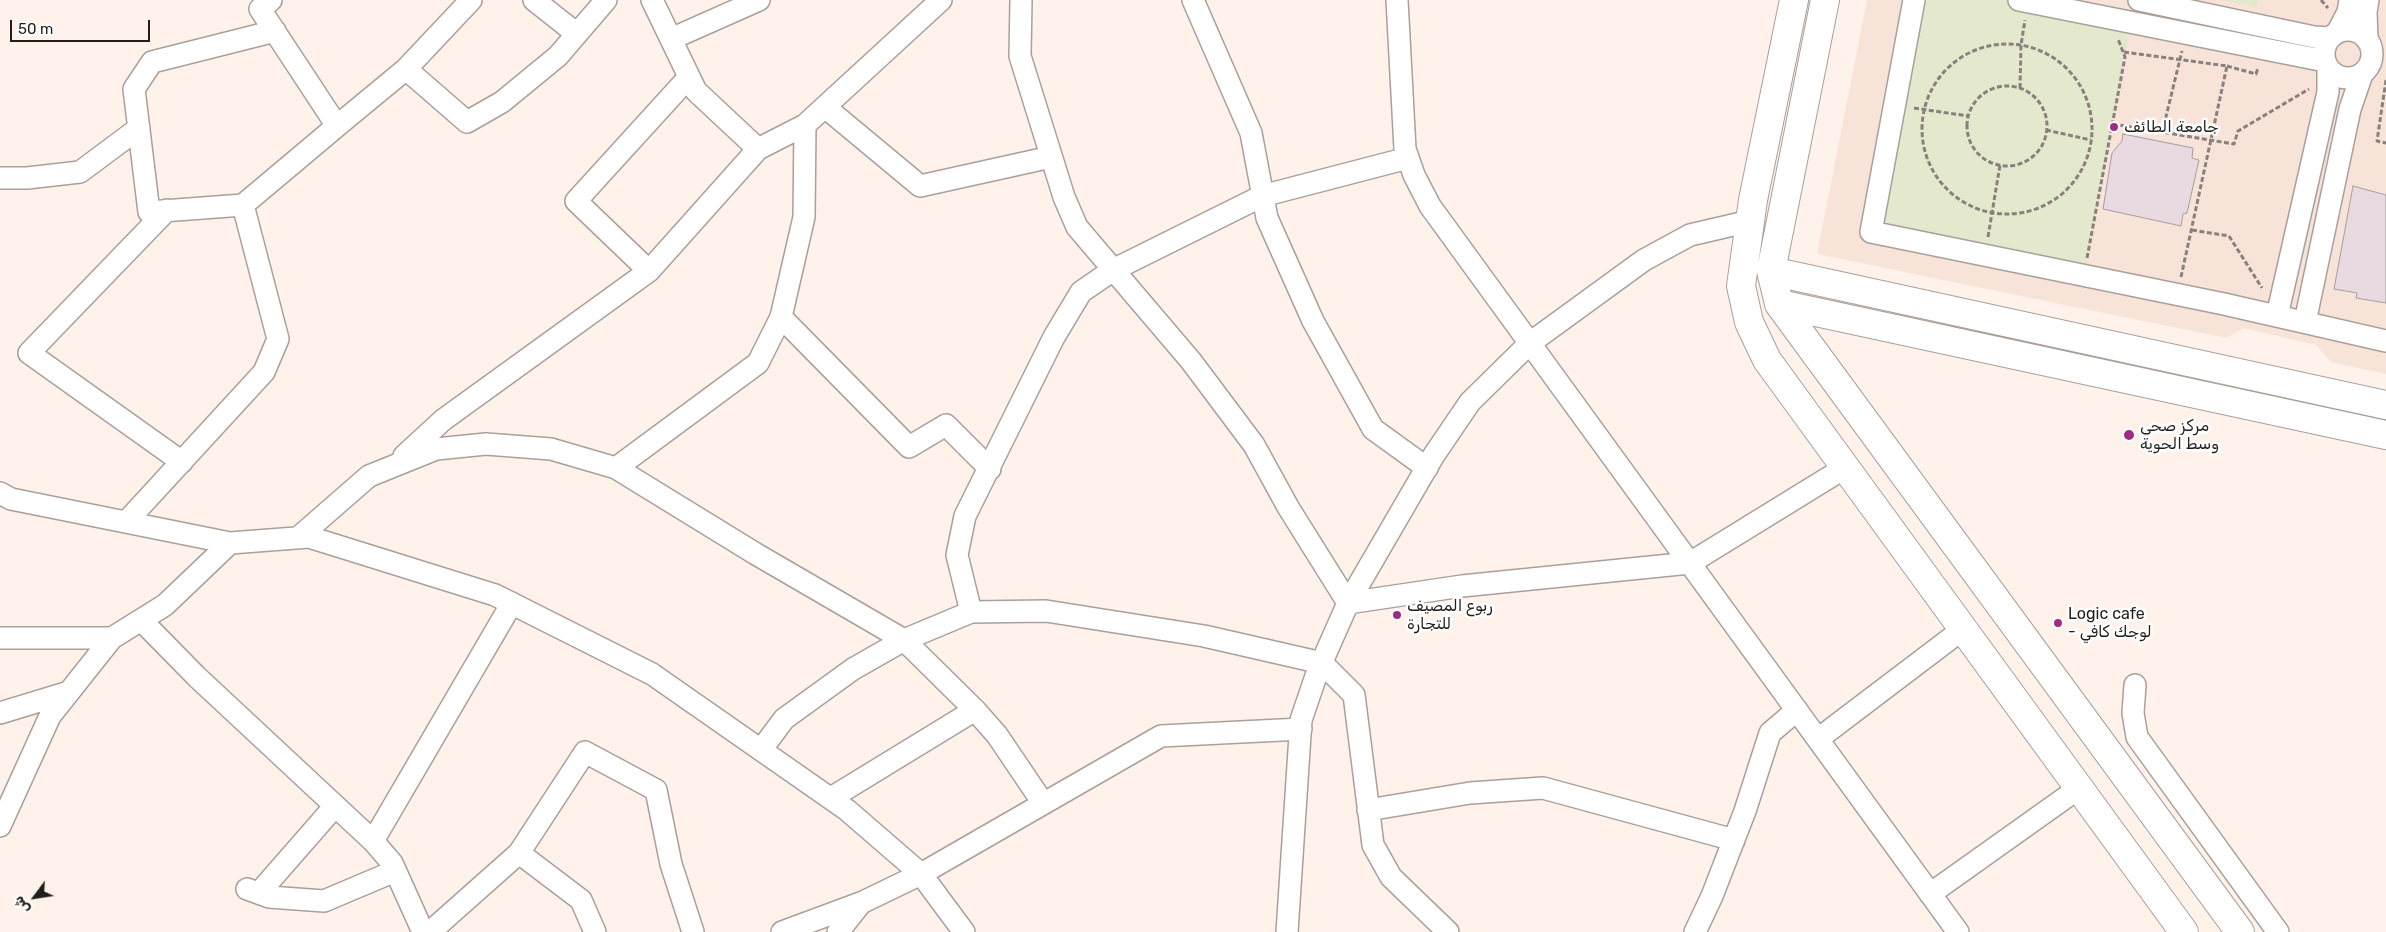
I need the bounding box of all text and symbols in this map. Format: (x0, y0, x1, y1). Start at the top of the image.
scale bar (12, 10, 152, 42)
text: 50 m (18, 20, 53, 38)
place label: جامعة الطائف (2124, 117, 2218, 137)
marker: جامعة الطائف (2108, 121, 2120, 133)
place label: مركز صحي وسط الحوية (2140, 416, 2219, 454)
marker: مركز صحي وسط الحوية (2122, 428, 2136, 442)
place label: ربوع المصيف للتجارة (1407, 596, 1493, 634)
place label: Logic cafe - لوجك كافي (2068, 604, 2152, 642)
marker: ربوع المصيف للتجارة (1391, 609, 1403, 621)
marker: Logic cafe - لوجك كافي (2052, 617, 2064, 629)
north arrow (10, 872, 60, 922)
text: ش (10, 893, 34, 917)

